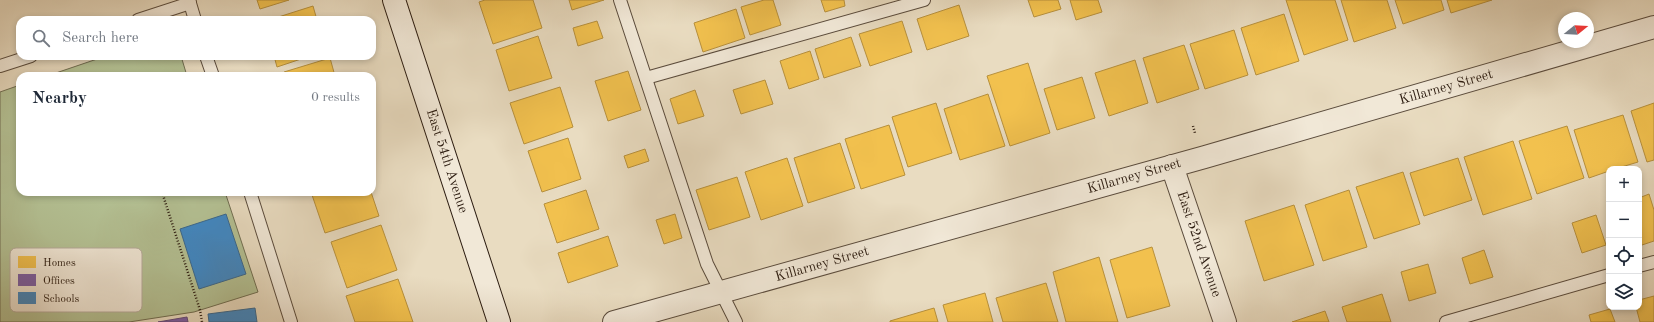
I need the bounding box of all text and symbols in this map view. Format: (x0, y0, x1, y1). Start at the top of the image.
north arrow (1558, 12, 1594, 48)
search box (16, 16, 376, 60)
icon: search (30, 27, 52, 49)
text: Search here (62, 31, 139, 46)
street label: Killarney Street (1397, 67, 1495, 107)
text: Nearby (32, 90, 87, 107)
text: 0 results (311, 91, 360, 104)
street label: East 54th Avenue (424, 107, 470, 215)
street label: Killarney Street (1085, 156, 1183, 196)
map controls (1606, 166, 1642, 310)
button: + (1606, 166, 1642, 202)
street label: East 52nd Avenue (1174, 189, 1224, 299)
button: − (1606, 202, 1642, 238)
button: locate (1606, 238, 1642, 274)
street label: Killarney Street (773, 244, 871, 284)
legend (10, 248, 142, 312)
text: Homes (43, 258, 76, 269)
button: layers (1606, 274, 1642, 310)
text: Offices (43, 276, 75, 287)
text: Schools (43, 294, 79, 305)

